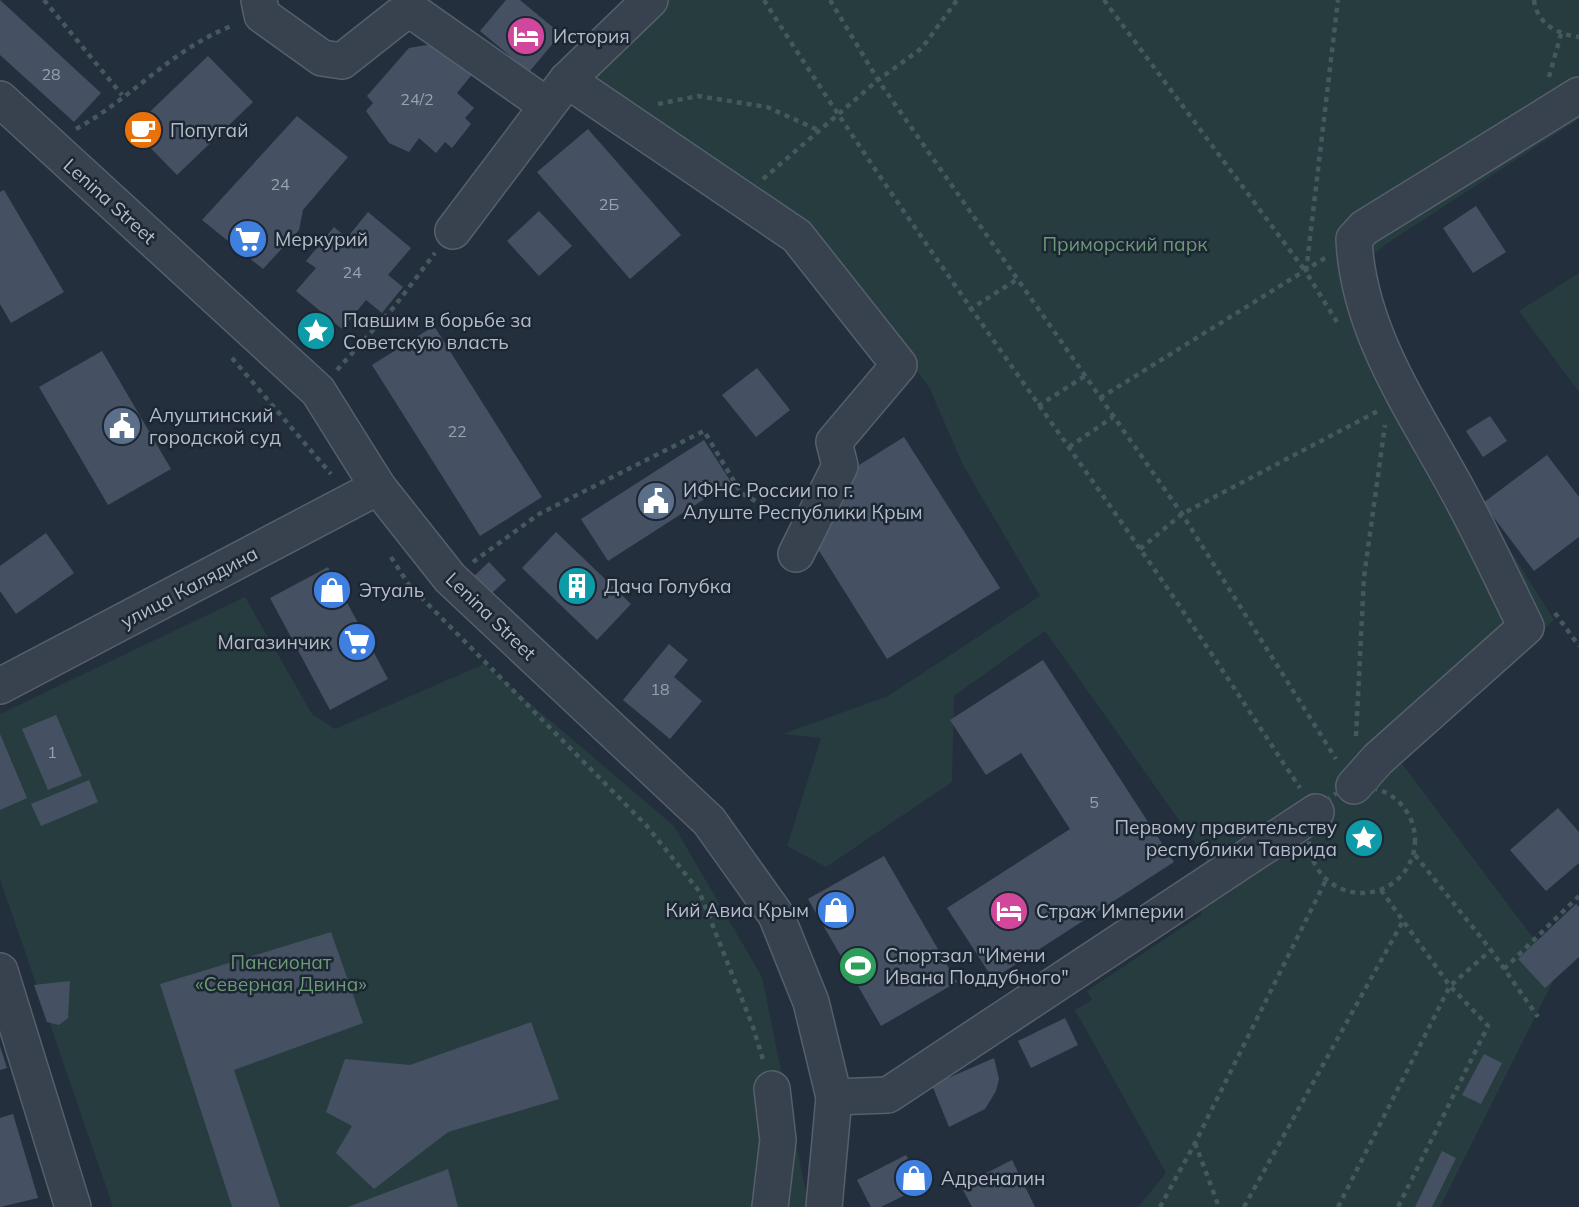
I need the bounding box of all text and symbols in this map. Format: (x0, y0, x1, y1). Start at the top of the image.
hotel icon: История (505, 15, 547, 57)
place label: История (553, 24, 630, 48)
house number: 28 (41, 64, 61, 84)
house number: 24/2 (400, 89, 434, 109)
cafe icon: Попугай (122, 109, 164, 151)
place label: Попугай (170, 118, 249, 142)
street label: Lenina Street (59, 153, 161, 249)
house number: 24 (270, 174, 290, 194)
house number: 2Б (599, 194, 619, 214)
supermarket icon: Меркурий (227, 218, 269, 260)
place label: Меркурий (275, 227, 368, 251)
park label: Приморский парк (1043, 232, 1208, 256)
house number: 24 (342, 262, 362, 282)
place label: Павшим в борьбе за Советскую власть (343, 308, 532, 354)
place icon: Павшим в борьбе за Советскую власть (295, 310, 337, 352)
place label: Алуштинский городской суд (149, 403, 281, 449)
public building icon: Алуштинский городской суд (101, 405, 143, 447)
house number: 22 (447, 421, 467, 441)
place label: ИФНС России по г. Алуште Республики Крым (683, 478, 923, 524)
public building icon: ИФНС России по г. Алуште Республики Крым (635, 480, 677, 522)
street label: улица Калядина (116, 541, 262, 633)
building icon: Дача Голубка (556, 565, 598, 607)
street label: Lenina Street (441, 567, 541, 665)
shop icon: Этуаль (311, 569, 353, 611)
place label: Дача Голубка (604, 574, 732, 598)
place label: Этуаль (359, 578, 424, 602)
supermarket icon: Магазинчик (336, 621, 378, 663)
place label: Магазинчик (218, 630, 331, 654)
house number: 18 (650, 679, 670, 699)
house number: 1 (47, 742, 57, 762)
house number: 5 (1089, 792, 1099, 812)
place label: Первому правительству республики Таврида (1114, 815, 1337, 861)
place icon: Первому правительству республики Таврида (1343, 817, 1385, 859)
shop icon: Кий Авиа Крым (815, 889, 857, 931)
hotel icon: Страж Империи (988, 890, 1030, 932)
place label: Кий Авиа Крым (666, 898, 809, 922)
place label: Страж Империи (1036, 899, 1184, 923)
place label: Спортзал "Имени Ивана Поддубного" (885, 943, 1069, 989)
sports icon: Спортзал "Имени Ивана Поддубного" (837, 945, 879, 987)
park label: Пансионат «Северная Двина» (195, 950, 367, 996)
shop icon: Адреналин (893, 1157, 935, 1199)
place label: Адреналин (941, 1166, 1045, 1190)

